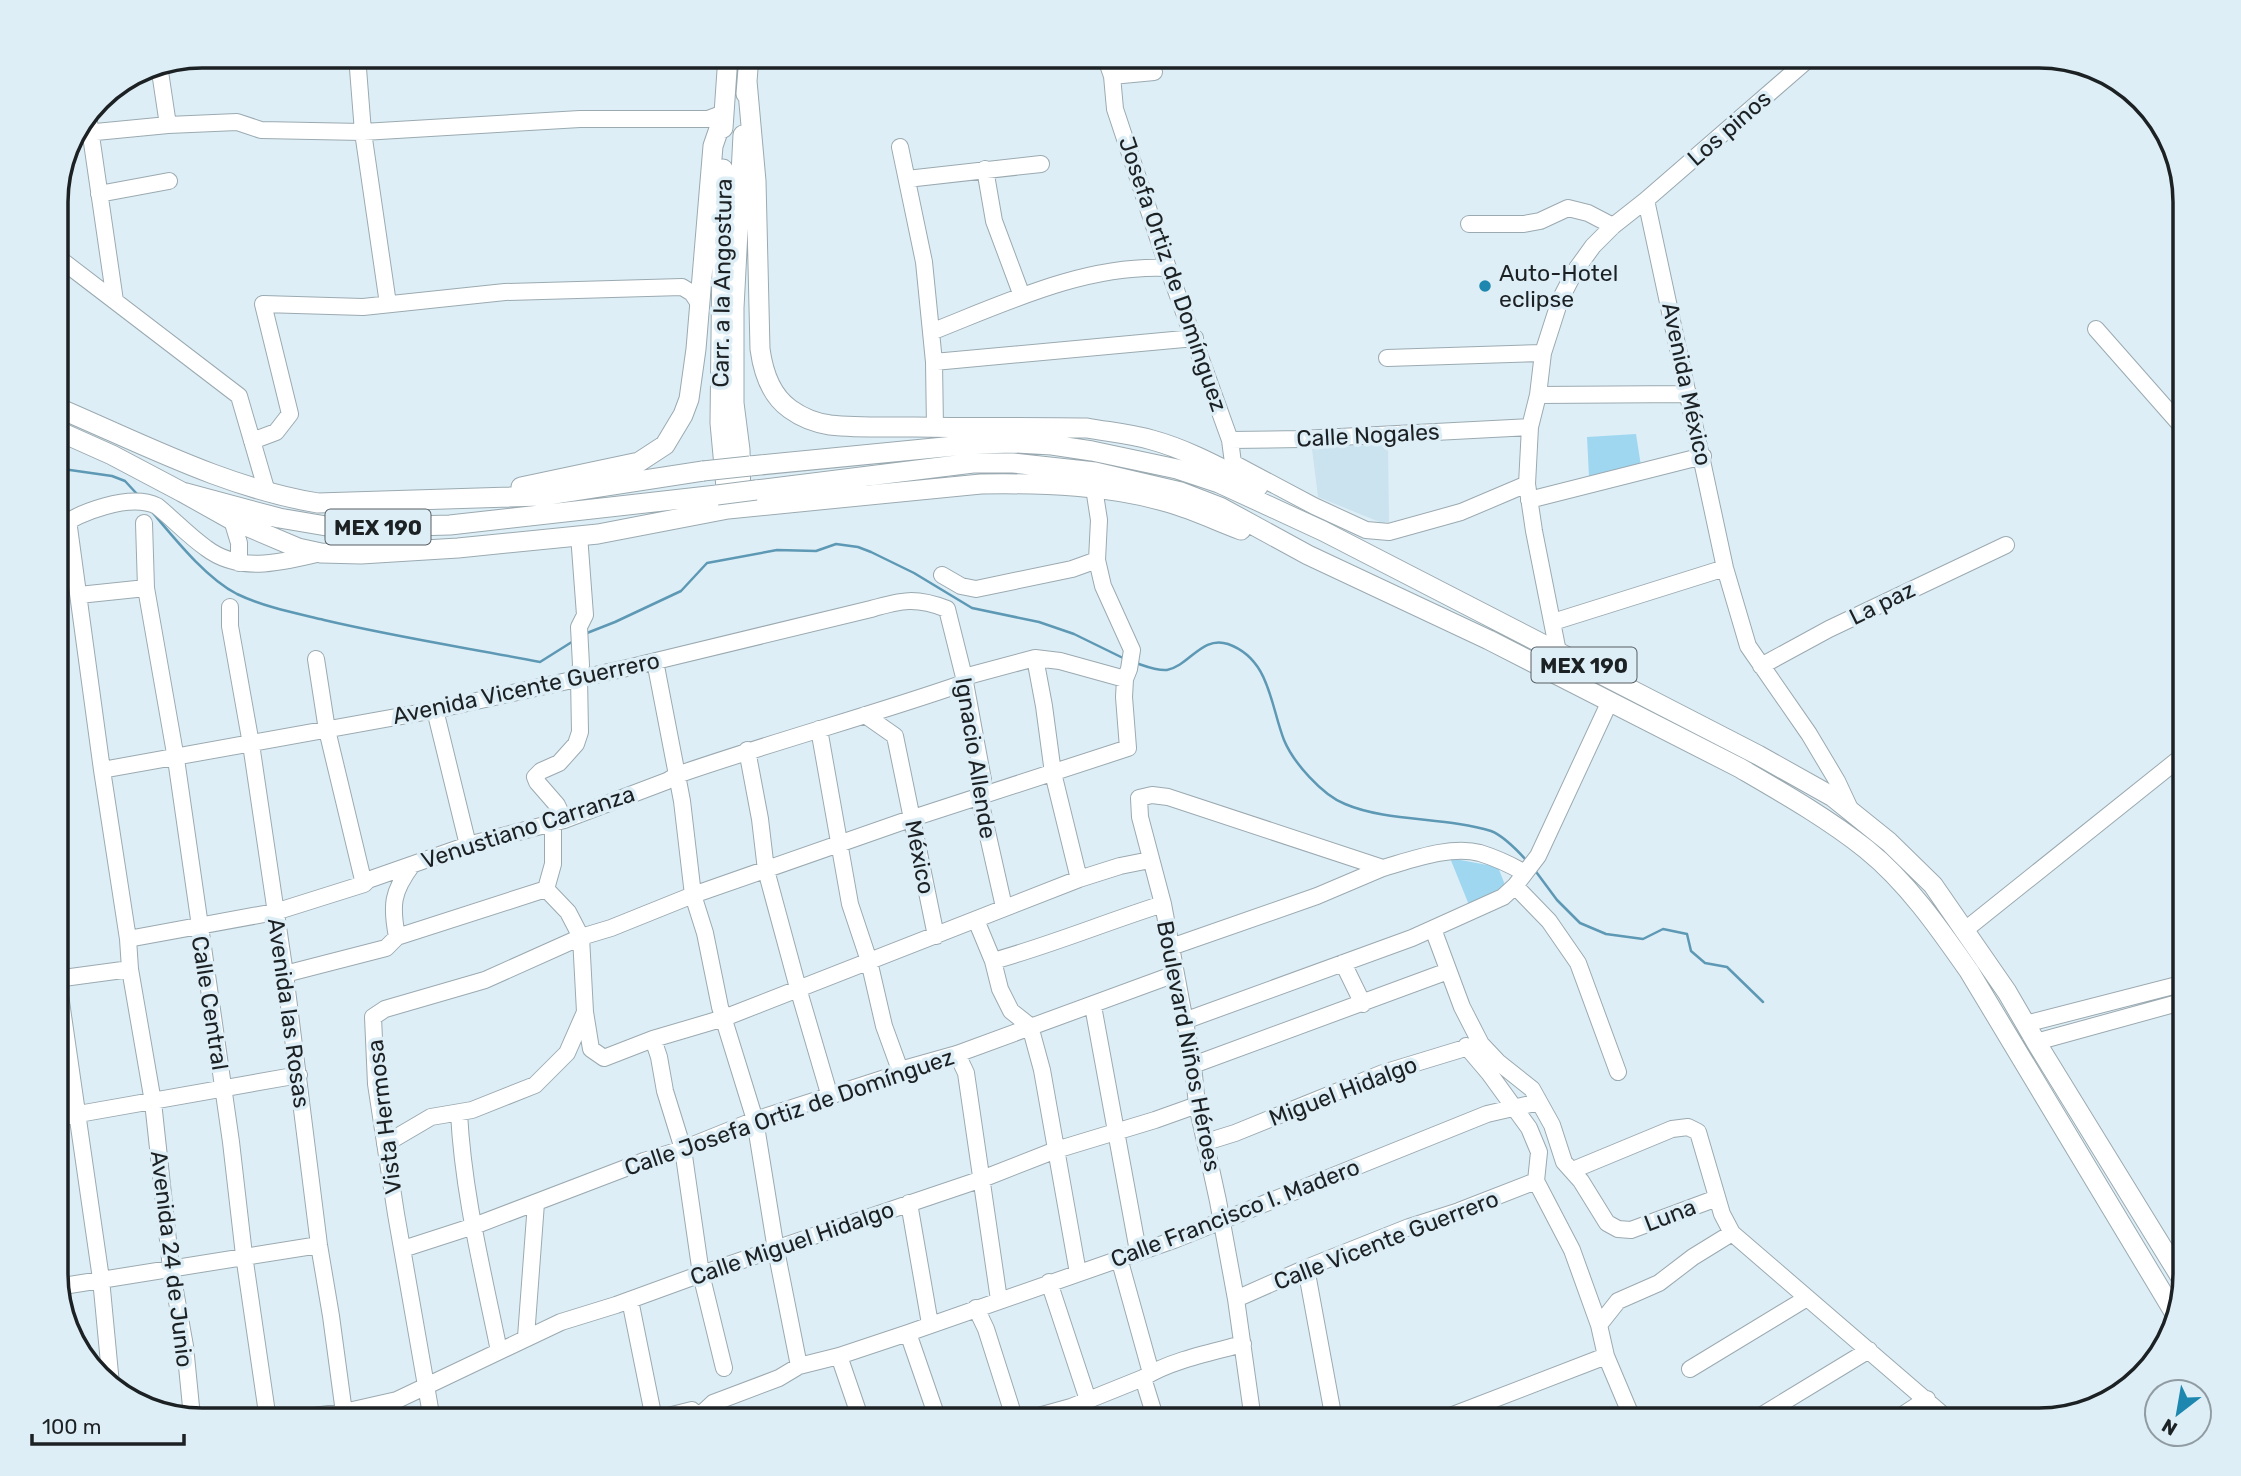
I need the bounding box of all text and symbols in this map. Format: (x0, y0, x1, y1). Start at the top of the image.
street label: Los pinos (1682, 84, 1776, 172)
street label: Josefa Ortiz de Domínguez (1113, 133, 1233, 415)
street label: Carr. a la Angostura (706, 178, 738, 388)
place label: Auto-Hotel eclipse (1499, 259, 1618, 313)
marker: Auto-Hotel eclipse (1477, 278, 1493, 294)
street label: Avenida México (1656, 300, 1718, 468)
street label: Calle Nogales (1296, 417, 1440, 453)
road number: MEX 190 (326, 510, 430, 544)
street label: La paz (1845, 575, 1919, 631)
street label: Avenida Vicente Guerrero (390, 646, 662, 730)
road number: MEX 190 (1532, 648, 1636, 682)
street label: Ignacio Allende (949, 675, 1003, 841)
street label: Venustiano Carranza (418, 779, 638, 875)
street label: México (899, 818, 941, 896)
street label: Avenida las Rosas (262, 916, 316, 1110)
street label: Boulevard Niños Héroes (1151, 918, 1227, 1174)
street label: Calle Central (186, 934, 234, 1072)
street label: Vista Hermosa (361, 1038, 407, 1196)
street label: Calle Josefa Ortiz de Domínguez (621, 1042, 957, 1182)
street label: Miguel Hidalgo (1265, 1050, 1421, 1132)
street label: Avenida 24 de Junio (145, 1149, 199, 1369)
street label: Calle Francisco I. Madero (1107, 1153, 1363, 1273)
street label: Calle Vicente Guerrero (1270, 1184, 1502, 1296)
street label: Luna (1640, 1192, 1700, 1238)
street label: Calle Miguel Hidalgo (686, 1195, 898, 1291)
north arrow (2143, 1378, 2213, 1448)
scale bar (32, 1402, 184, 1446)
text: 100 m (42, 1414, 101, 1439)
text: N (2158, 1414, 2181, 1441)

